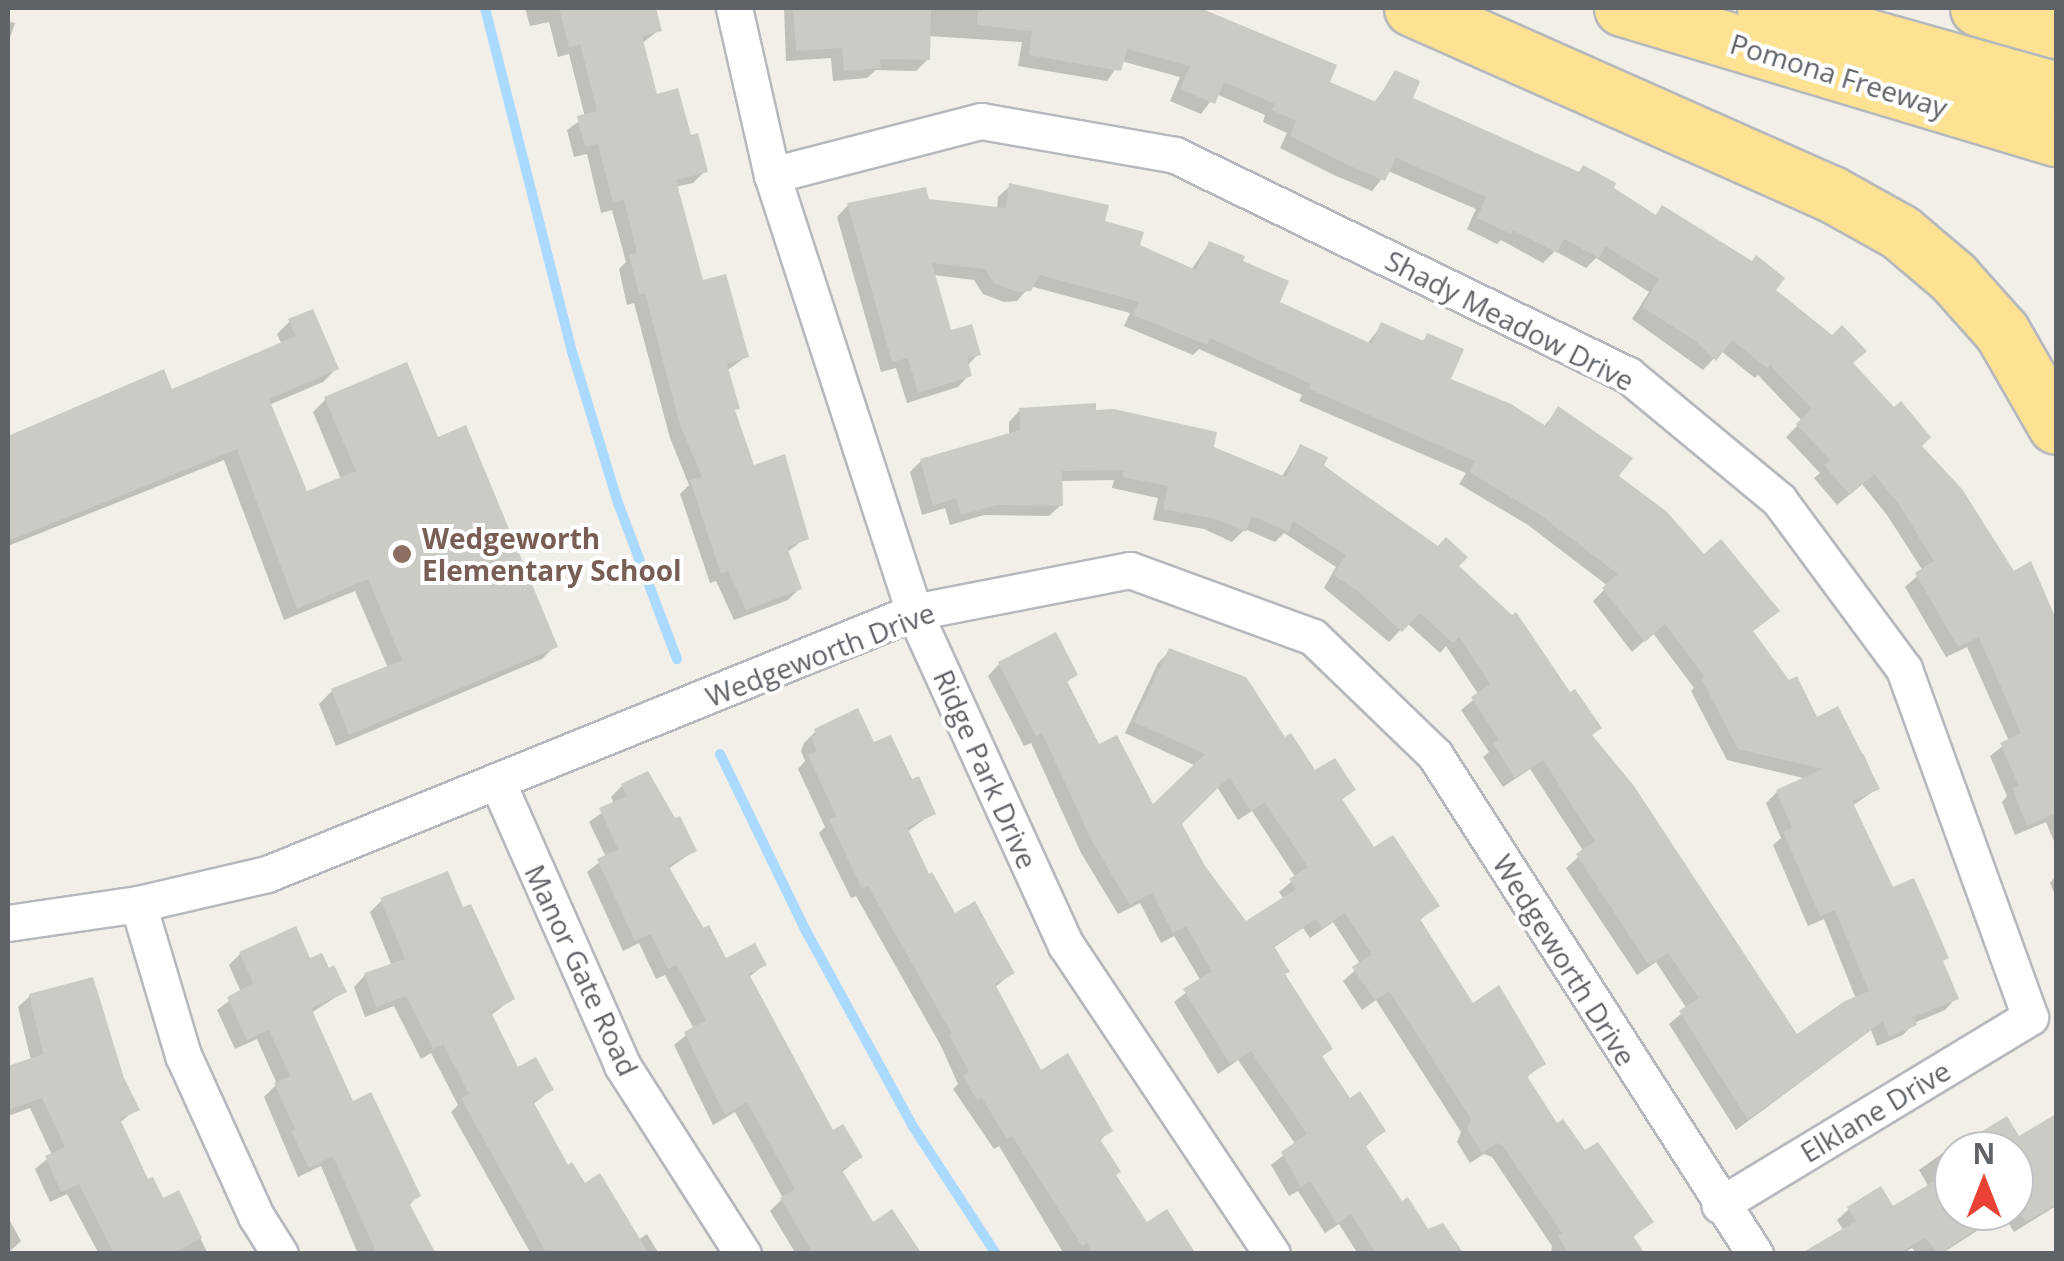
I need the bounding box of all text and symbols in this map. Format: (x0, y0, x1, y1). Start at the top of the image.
street label: Pomona Freeway (1726, 26, 1952, 124)
street label: Shady Meadow Drive (1380, 243, 1640, 397)
place label: Wedgeworth Elementary School (422, 521, 682, 587)
marker: Wedgeworth Elementary School (391, 543, 413, 565)
street label: Wedgeworth Drive (701, 595, 939, 713)
street label: Ridge Park Drive (927, 664, 1045, 874)
street label: Wedgeworth Drive (1486, 848, 1644, 1072)
street label: Manor Gate Road (518, 859, 646, 1081)
street label: Elklane Drive (1794, 1053, 1956, 1169)
north arrow (1934, 1131, 2034, 1231)
text: N (1973, 1134, 1995, 1172)

